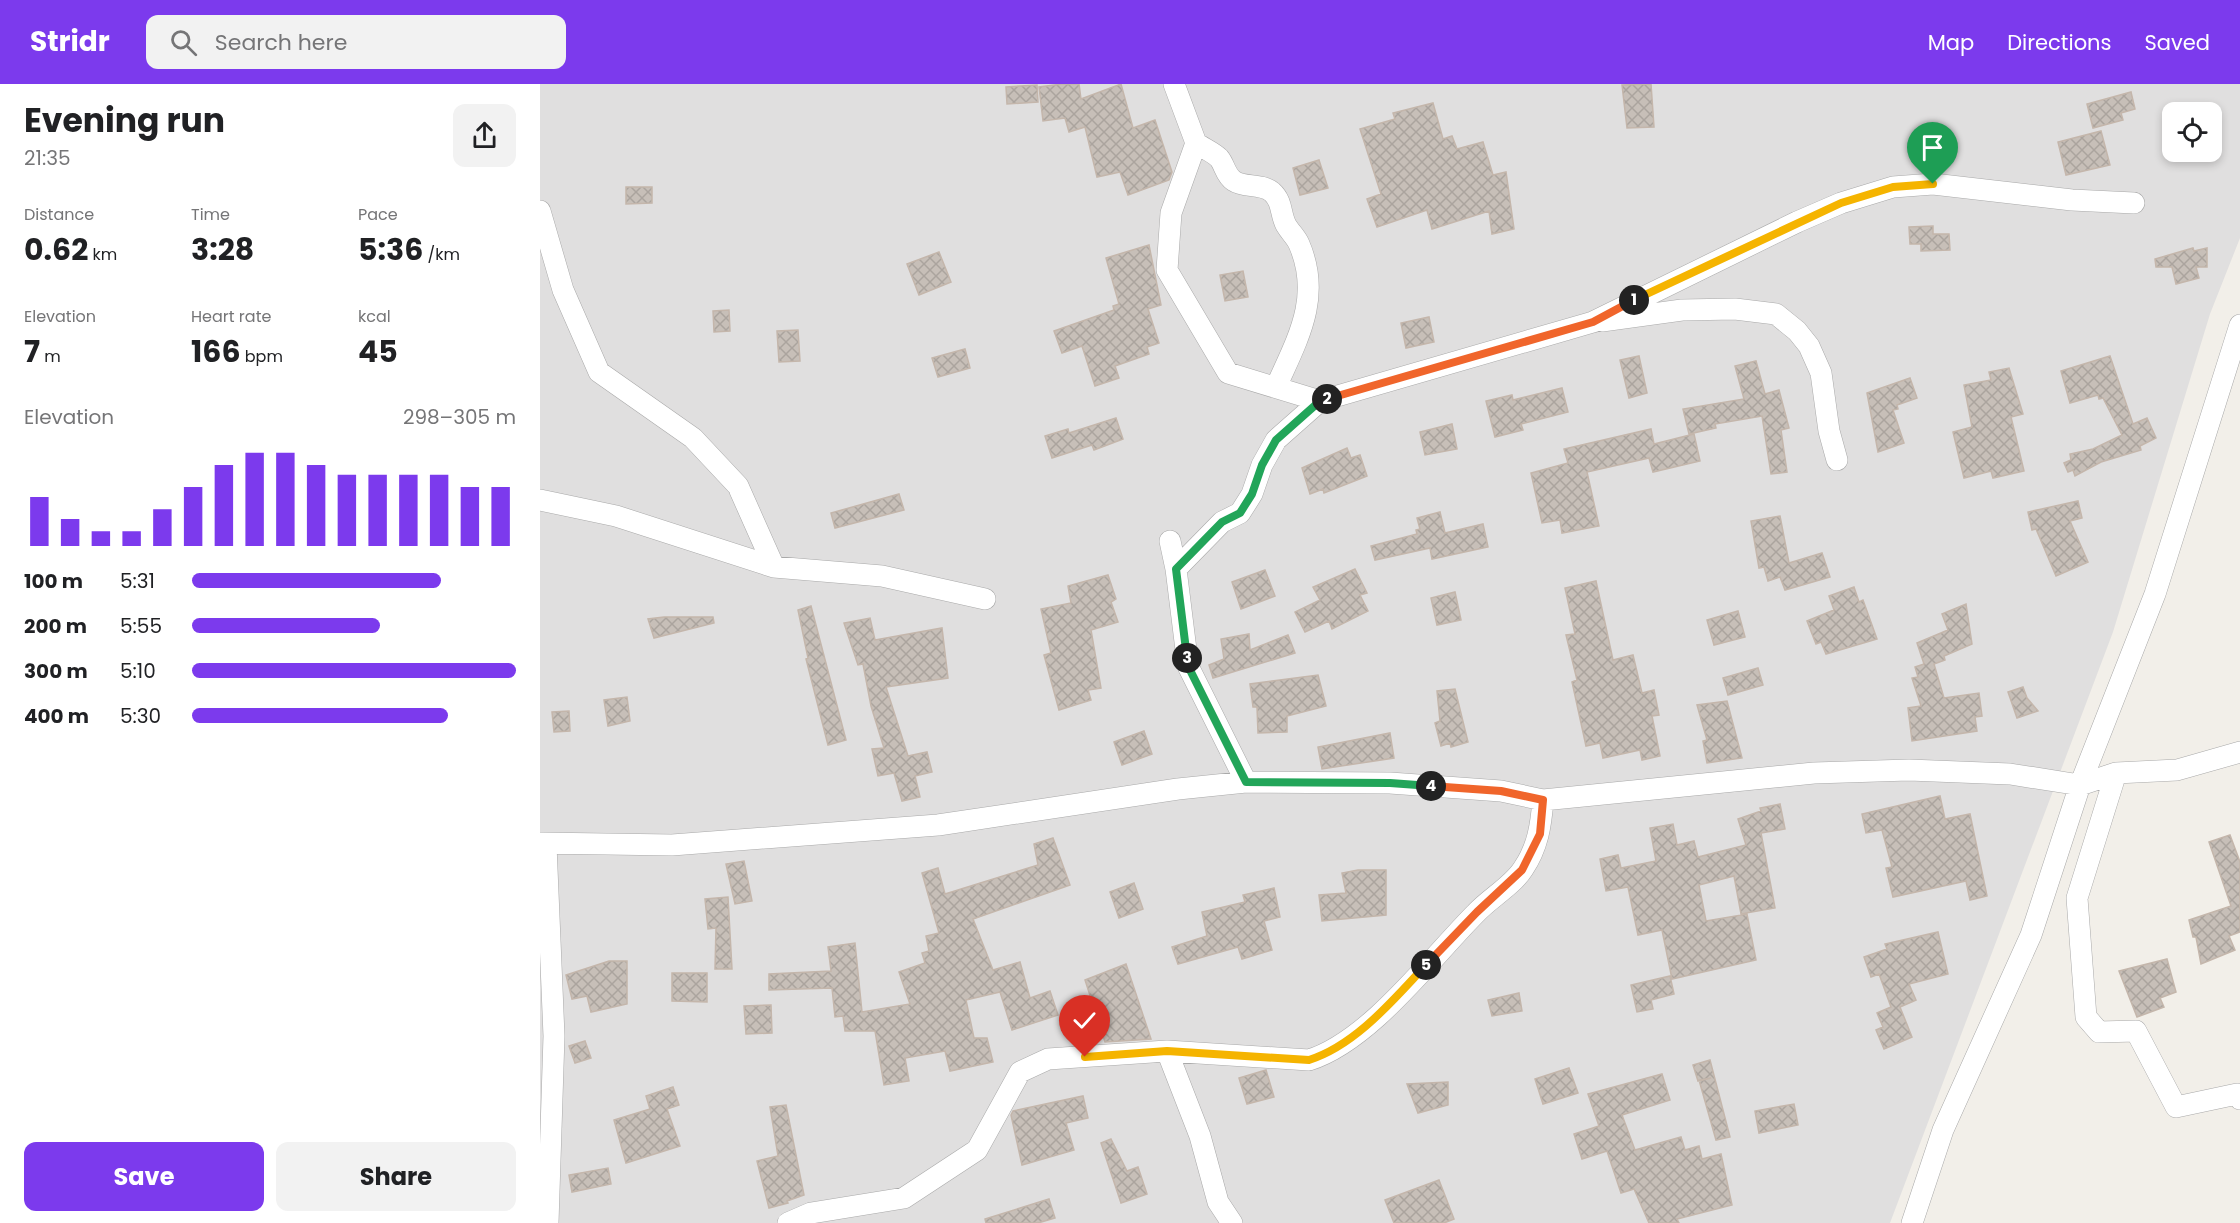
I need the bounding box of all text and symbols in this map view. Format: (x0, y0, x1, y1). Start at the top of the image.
search box (146, 15, 566, 69)
text: Stridr (30, 22, 110, 61)
icon: search (167, 26, 200, 59)
text: Search here (215, 27, 347, 58)
text: Map (1928, 28, 1974, 57)
text: Directions (2007, 28, 2111, 57)
text: Saved (2144, 28, 2210, 57)
text: Evening run (24, 97, 225, 144)
map controls (2162, 102, 2222, 162)
button: locate (2162, 102, 2222, 162)
button: share (453, 104, 516, 167)
pin (1907, 122, 1958, 184)
icon: arrive (1916, 131, 1949, 164)
text: 21:35 (24, 144, 71, 172)
text: Distance (24, 203, 94, 226)
text: Time (191, 203, 230, 226)
text: Pace (358, 203, 398, 226)
text: 0.62 (24, 228, 88, 271)
text: 3:28 (191, 228, 254, 271)
text: 5:36 (358, 228, 423, 271)
text: km (88, 243, 117, 266)
text: /km (423, 243, 460, 266)
pin: 1 (1619, 285, 1649, 315)
text: 1 (1631, 288, 1637, 311)
text: Elevation (24, 305, 96, 328)
text: Heart rate (191, 305, 271, 328)
text: kcal (358, 305, 391, 328)
text: 7 (24, 330, 40, 373)
text: 166 (191, 330, 241, 373)
text: 45 (358, 330, 398, 373)
text: m (40, 345, 61, 368)
text: bpm (241, 345, 283, 368)
pin: 2 (1312, 384, 1342, 414)
text: 2 (1322, 387, 1332, 410)
text: Elevation (24, 403, 114, 431)
text: 298–305 m (403, 403, 516, 431)
text: 100 m (24, 567, 83, 595)
text: 5:31 (120, 567, 155, 595)
text: 200 m (24, 612, 87, 640)
text: 5:55 (120, 612, 162, 640)
pin: 3 (1172, 643, 1202, 673)
text: 3 (1182, 646, 1192, 669)
text: 300 m (24, 657, 88, 685)
text: 5:10 (120, 657, 156, 685)
text: 400 m (24, 702, 89, 730)
text: 5:30 (120, 702, 161, 730)
pin: 4 (1416, 771, 1446, 801)
text: 4 (1426, 774, 1436, 797)
pin: 5 (1411, 950, 1441, 980)
text: 5 (1421, 953, 1431, 976)
pin (1059, 995, 1110, 1057)
icon: check (1068, 1004, 1101, 1037)
button: Save (24, 1142, 264, 1211)
button: Share (276, 1142, 516, 1211)

